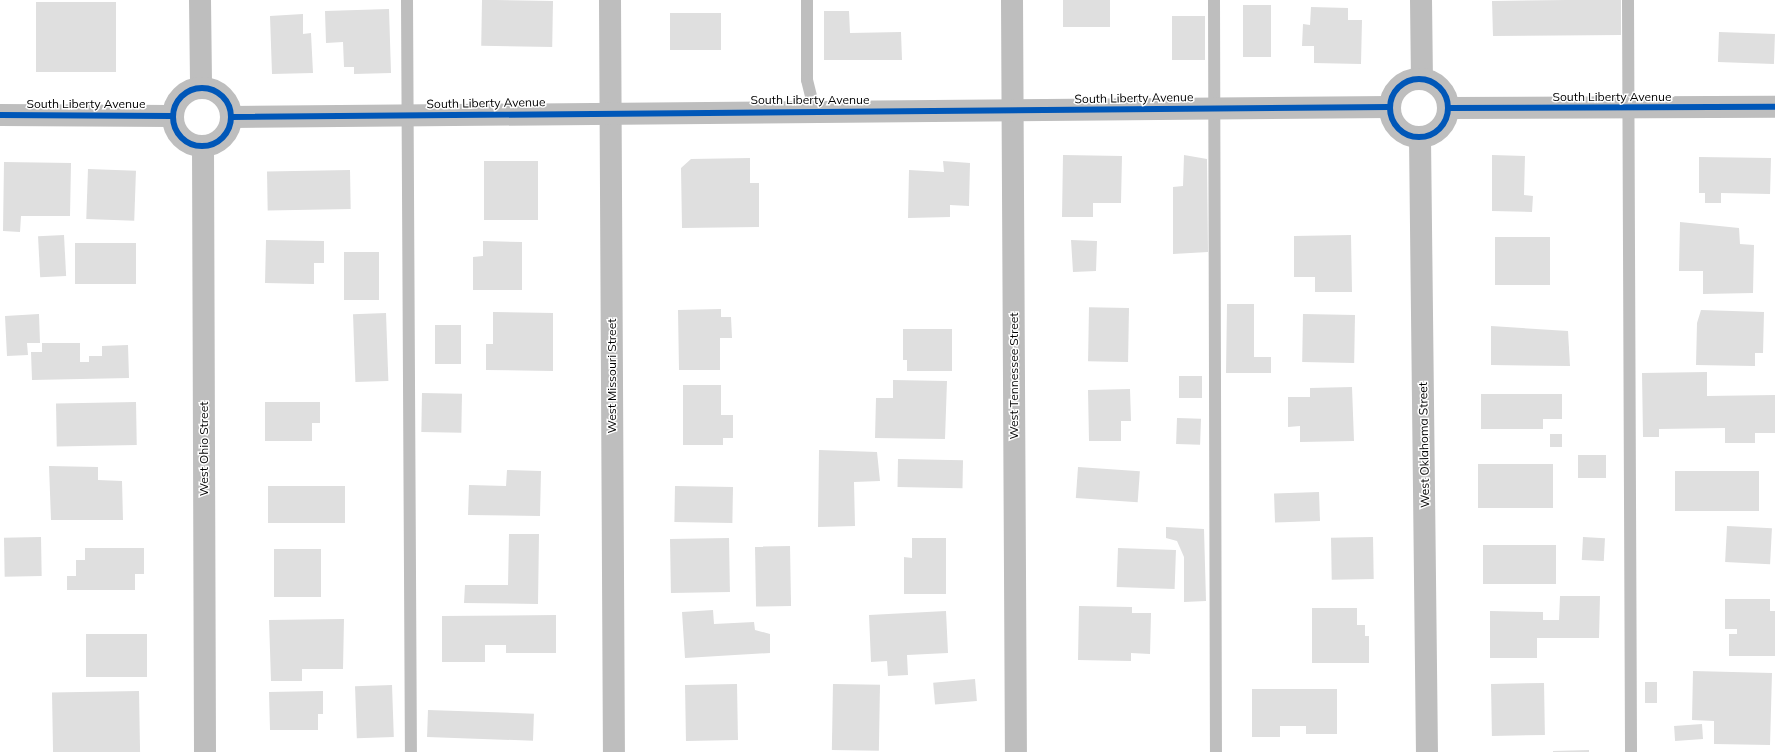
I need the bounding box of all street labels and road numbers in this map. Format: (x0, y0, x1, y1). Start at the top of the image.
street label: South Liberty Avenue (1074, 90, 1194, 106)
street label: South Liberty Avenue (1553, 90, 1671, 104)
street label: South Liberty Avenue (751, 93, 869, 107)
street label: South Liberty Avenue (426, 95, 546, 111)
street label: South Liberty Avenue (27, 97, 145, 111)
street label: West Tennessee Street (1007, 312, 1021, 440)
street label: West Missouri Street (605, 319, 619, 433)
street label: West Oklahoma Street (1416, 382, 1432, 508)
street label: West Ohio Street (197, 402, 211, 496)

